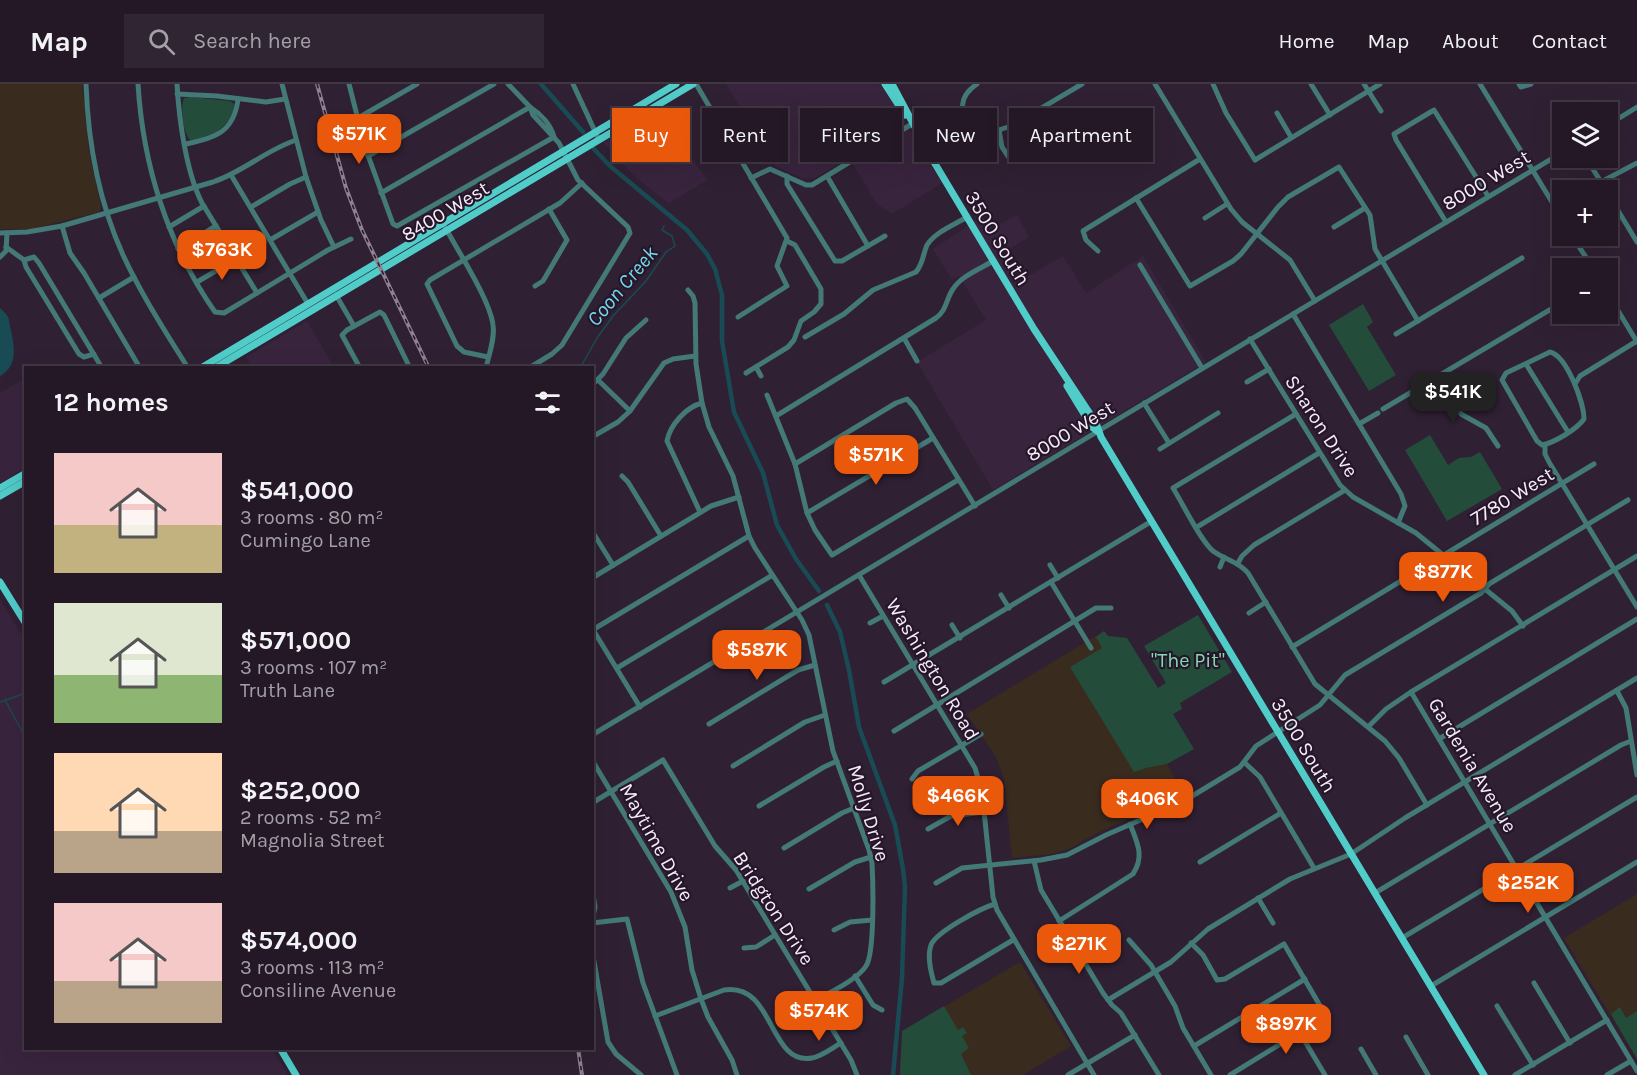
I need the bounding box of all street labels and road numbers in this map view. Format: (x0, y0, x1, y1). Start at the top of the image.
street label: 8000 West (1438, 145, 1535, 216)
street label: 8400 West (398, 176, 493, 246)
street label: 3500 South (960, 187, 1035, 290)
street label: Sharon Drive (1280, 371, 1363, 482)
street label: 8000 West (1022, 396, 1119, 467)
street label: 7780 West (1466, 462, 1559, 530)
street label: Washington Road (881, 594, 984, 744)
street label: 3500 South (1266, 694, 1341, 797)
street label: Gardenia Avenue (1423, 694, 1522, 837)
street label: Molly Drive (843, 762, 894, 864)
street label: Maytime Drive (615, 779, 698, 905)
street label: Bridgton Drive (728, 847, 819, 969)

